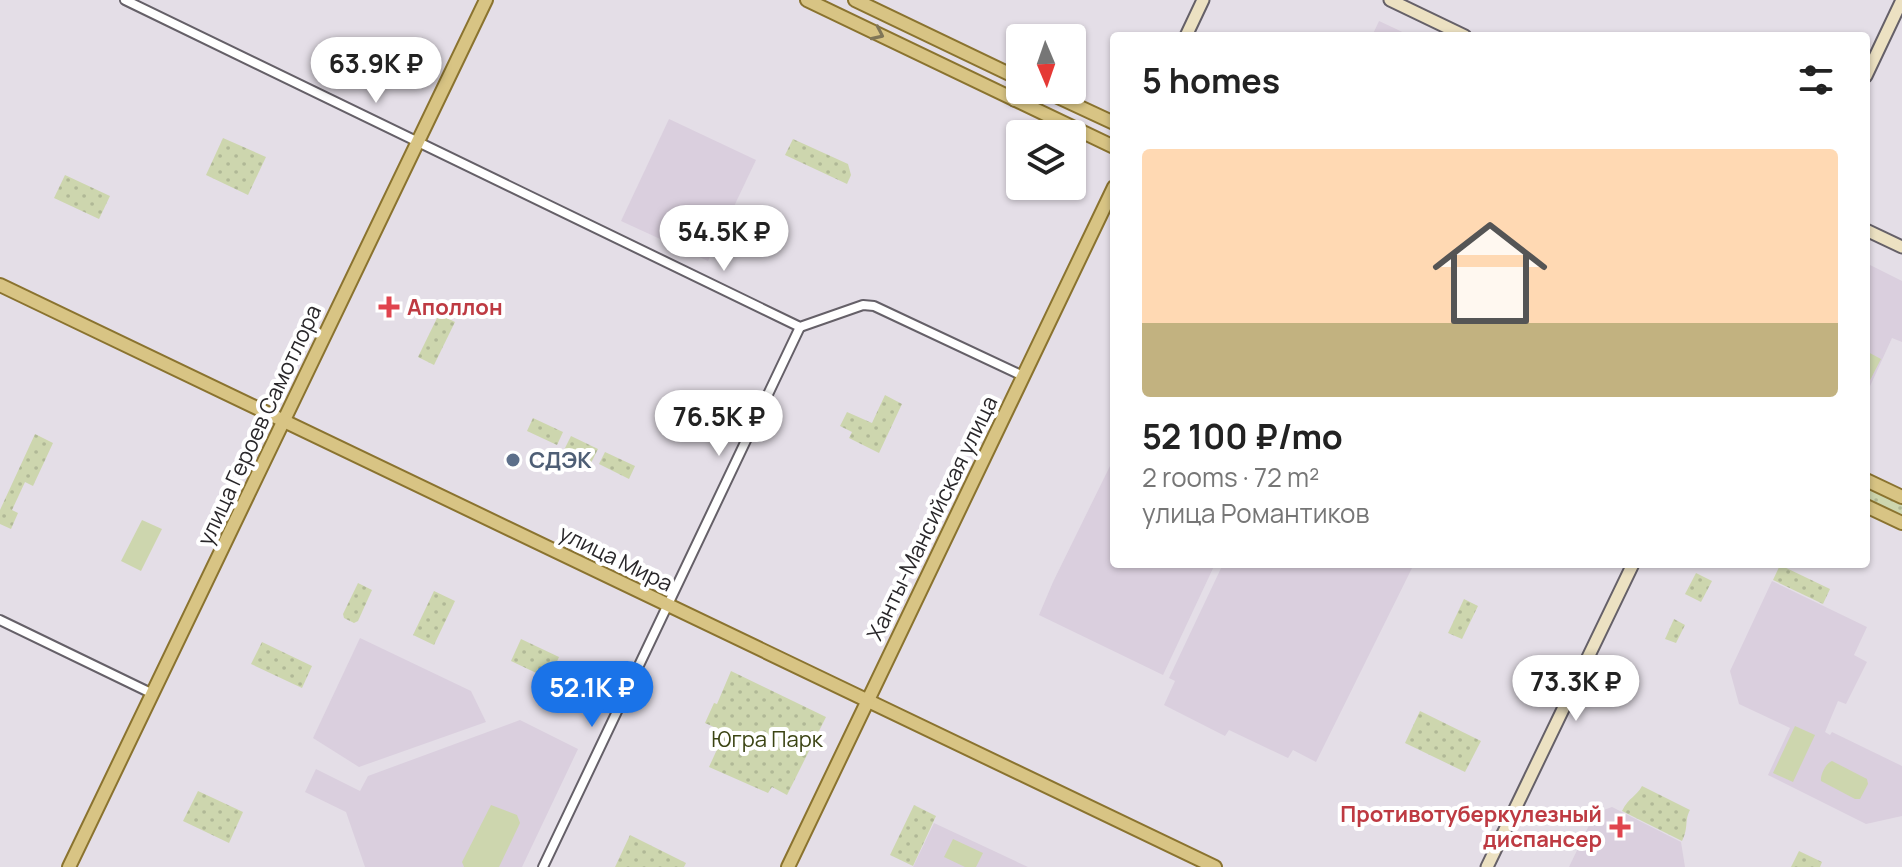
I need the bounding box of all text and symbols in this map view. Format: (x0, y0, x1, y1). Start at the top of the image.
one-way arrow (869, 24, 884, 39)
north arrow (1006, 24, 1086, 104)
map controls (1006, 24, 1086, 200)
pin: 63.9K ₽ (302, 37, 450, 105)
text: 63.9K ₽ (329, 45, 423, 81)
text: 5 homes (1142, 57, 1280, 103)
icon: filters (1794, 58, 1838, 102)
button: layers (1006, 120, 1086, 200)
icon: home (1418, 201, 1562, 345)
pin: 54.5K ₽ (650, 205, 798, 273)
text: 54.5K ₽ (678, 213, 770, 249)
place label: Аполлон (407, 292, 503, 322)
marker: Аполлон (378, 296, 400, 318)
street label: улица Героев Самотлора (190, 300, 328, 550)
pin: 76.5K ₽ (645, 390, 793, 458)
street label: Ханты-Мансийская улица (860, 391, 1004, 645)
text: 76.5K ₽ (673, 398, 765, 434)
text: 52 100 ₽/mo (1142, 413, 1343, 459)
place label: СДЭК (529, 445, 592, 475)
marker: СДЭК (504, 451, 522, 469)
text: 2 rooms · 72 m² (1142, 459, 1319, 495)
text: улица Романтиков (1142, 495, 1369, 531)
street label: улица Мира (554, 518, 678, 598)
pin: 73.3K ₽ (1502, 655, 1650, 723)
pin: 52.1K ₽ (518, 661, 666, 729)
text: 73.3K ₽ (1530, 663, 1622, 699)
text: 52.1K ₽ (549, 669, 635, 705)
park label: Югра Парк (711, 724, 824, 754)
place label: Противотуберкулезный диспансер (1340, 799, 1602, 854)
marker: Противотуберкулезный диспансер (1609, 816, 1631, 838)

